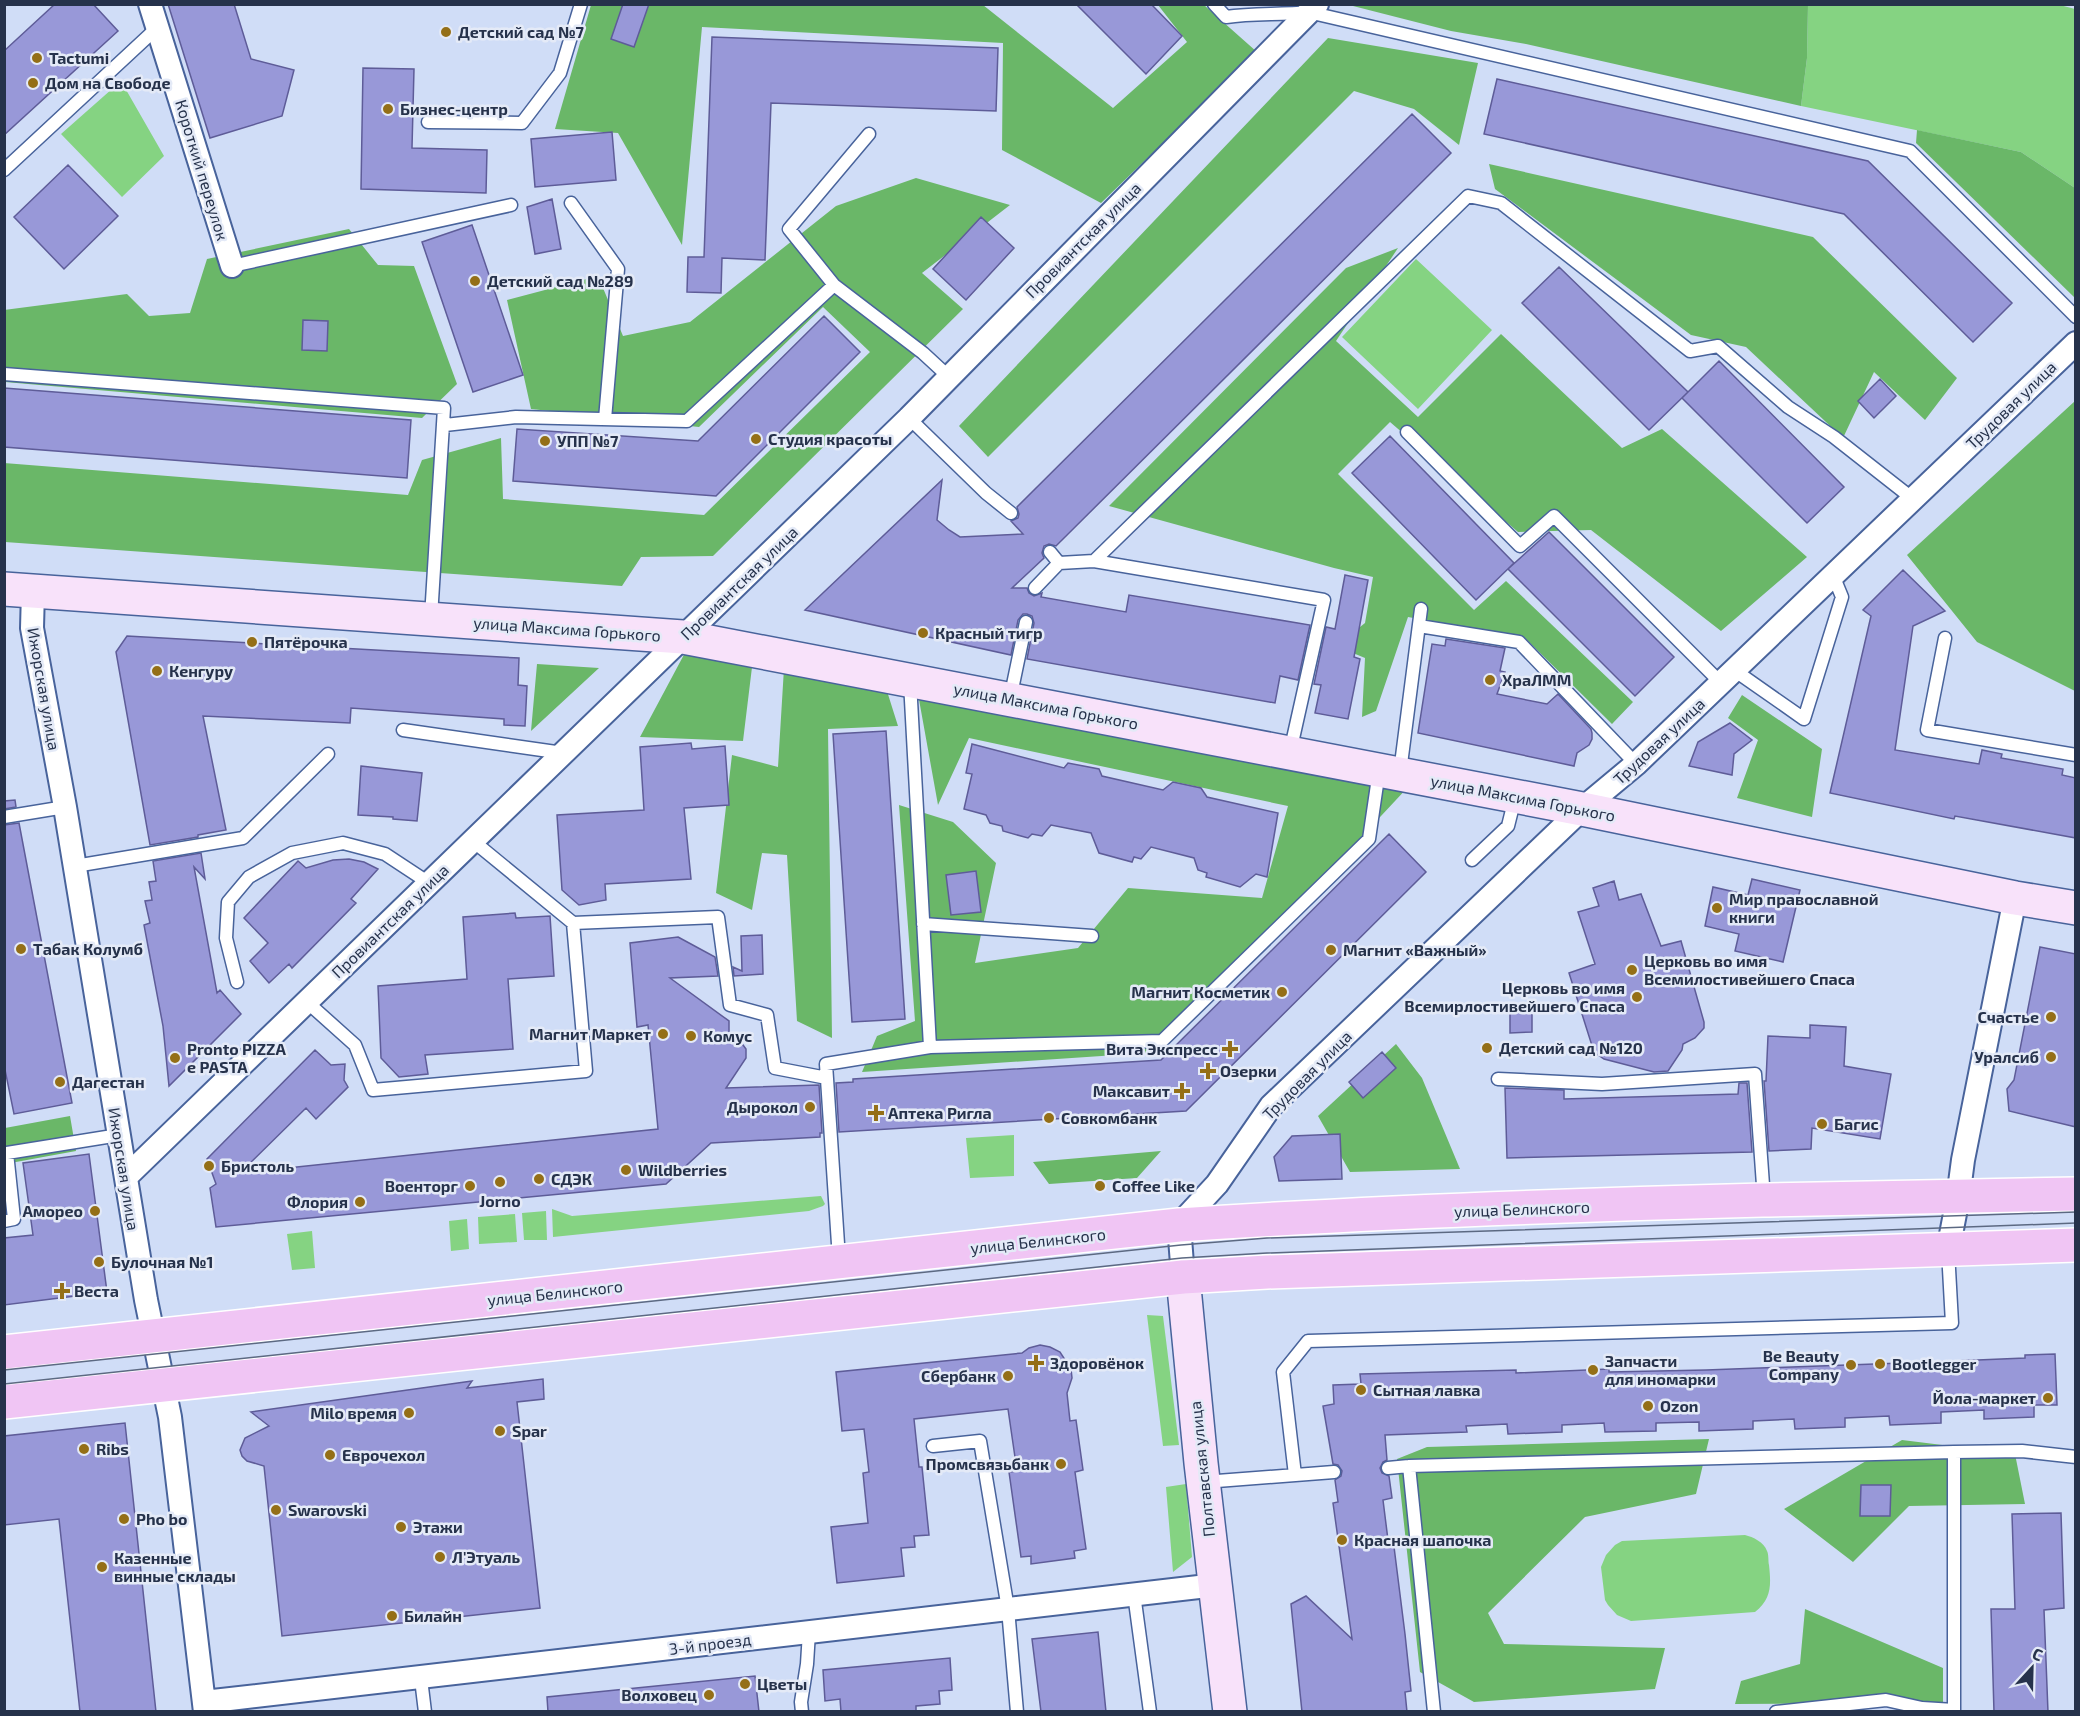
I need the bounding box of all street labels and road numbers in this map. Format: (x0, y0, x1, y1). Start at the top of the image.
street label: Короткий переулок (171, 97, 233, 243)
street label: Провиантская улица (1021, 178, 1145, 302)
street label: Трудовая улица (1962, 357, 2060, 453)
street label: Провиантская улица (676, 522, 802, 644)
street label: улица Максима Горького (473, 612, 661, 646)
street label: Ижорская улица (23, 626, 65, 752)
street label: улица Максима Горького (952, 678, 1140, 734)
street label: Трудовая улица (1609, 693, 1709, 789)
street label: улица Максима Горького (1429, 770, 1617, 826)
street label: Провиантская улица (327, 860, 453, 982)
street label: Трудовая улица (1258, 1026, 1356, 1124)
street label: Ижорская улица (104, 1106, 144, 1232)
street label: улица Белинского (1454, 1197, 1590, 1221)
street label: улица Белинского (969, 1224, 1107, 1258)
street label: улица Белинского (486, 1276, 624, 1310)
street label: Полтавская улица (1185, 1400, 1219, 1538)
street label: 3-й проезд (668, 1629, 752, 1658)

